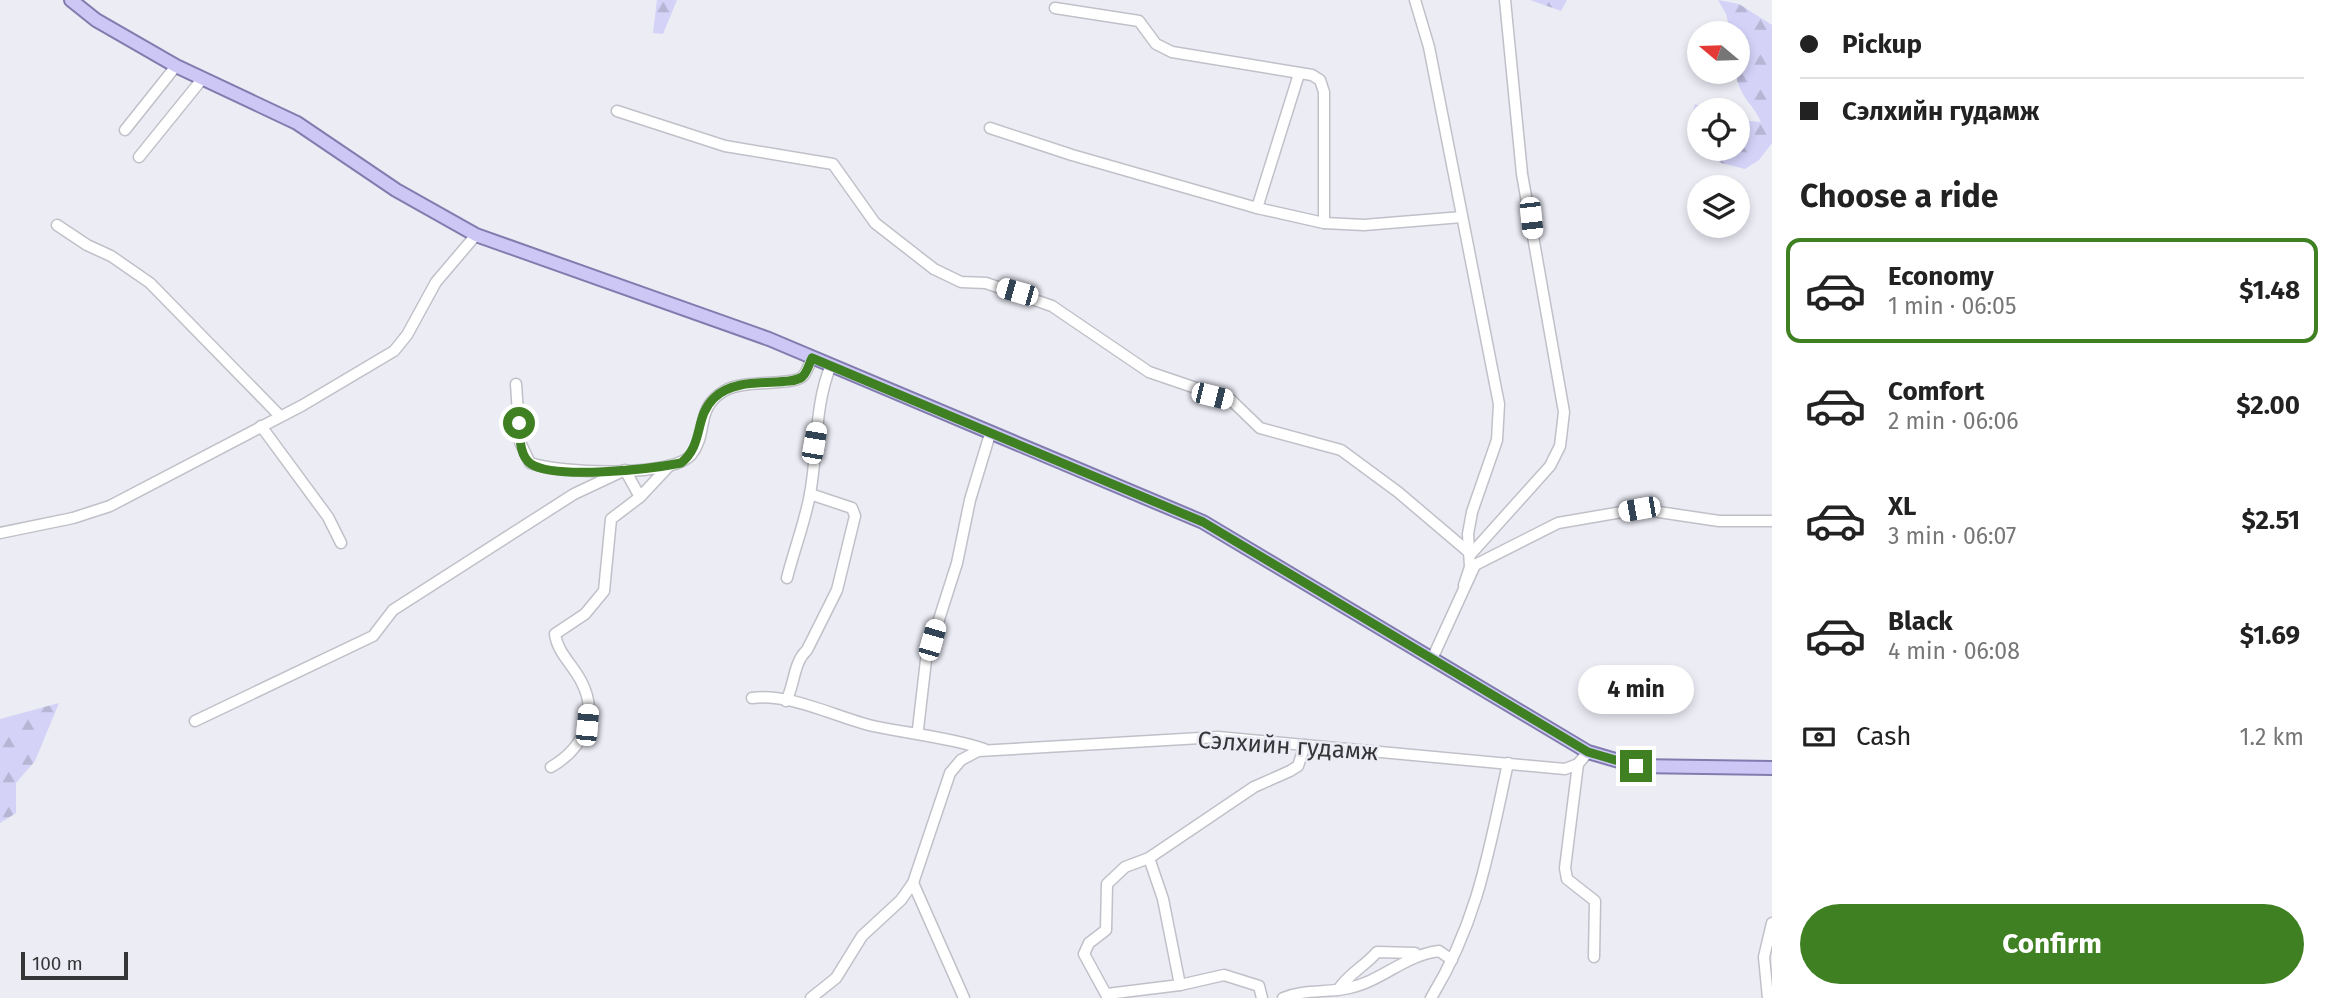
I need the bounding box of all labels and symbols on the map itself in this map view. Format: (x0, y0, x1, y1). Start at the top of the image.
north arrow (1687, 21, 1750, 84)
car (1519, 196, 1544, 240)
car (994, 276, 1041, 308)
car (1190, 381, 1235, 411)
route start (503, 407, 535, 439)
car (801, 420, 828, 466)
car (1617, 495, 1662, 523)
car (917, 617, 948, 663)
callout: 4 min (1578, 664, 1694, 714)
car (575, 703, 600, 747)
street label: Сэлхийн гудамж (1197, 726, 1379, 766)
route end (1620, 750, 1652, 782)
scale bar (21, 949, 128, 981)

